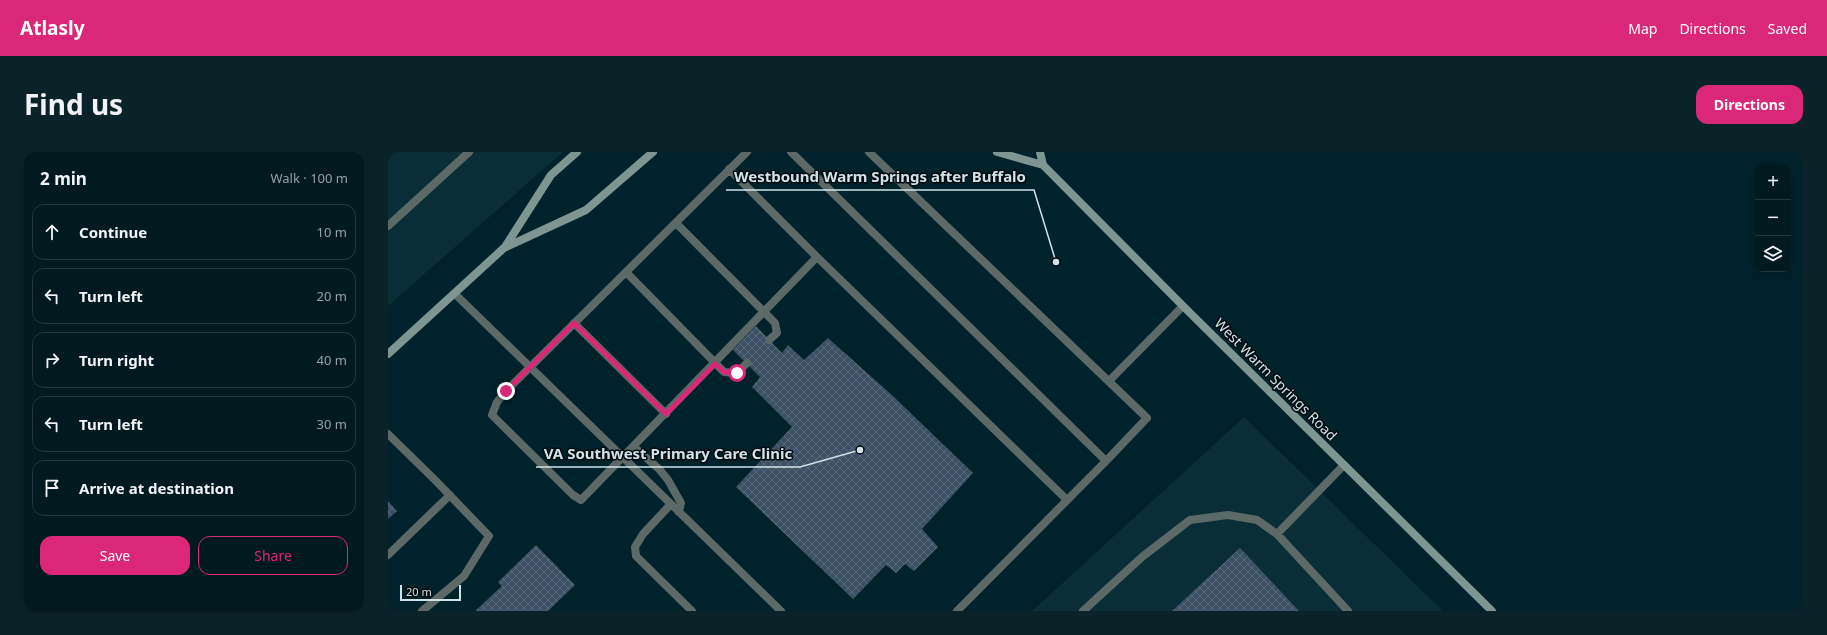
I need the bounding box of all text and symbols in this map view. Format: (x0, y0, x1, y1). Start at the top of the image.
text: Atlasly (20, 15, 85, 41)
text: Map (1628, 19, 1657, 38)
text: Directions (1679, 19, 1746, 38)
text: Saved (1768, 19, 1807, 38)
text: Find us (24, 85, 123, 123)
button: Directions (1696, 85, 1803, 124)
callout: Westbound Warm Springs after Buffalo (726, 163, 1034, 190)
map controls (1755, 164, 1791, 272)
button: + (1755, 164, 1791, 200)
text: Westbound Warm Springs after Buffalo (734, 166, 1026, 186)
text: 2 min (40, 167, 87, 190)
text: Walk · 100 m (270, 169, 348, 187)
button: − (1755, 200, 1791, 236)
icon: ahead (41, 221, 63, 243)
text: Continue (79, 222, 147, 242)
text: 10 m (317, 223, 347, 241)
button: layers (1755, 236, 1791, 272)
icon: left (41, 285, 63, 307)
text: Turn left (79, 286, 143, 306)
text: 20 m (317, 287, 347, 305)
street label: West Warm Springs Road (1211, 314, 1341, 444)
icon: right (41, 349, 63, 371)
text: Turn right (79, 350, 154, 370)
text: 40 m (317, 351, 347, 369)
route start (728, 364, 746, 382)
route end (497, 382, 515, 400)
icon: left (41, 413, 63, 435)
text: Turn left (79, 414, 143, 434)
text: 30 m (317, 415, 347, 433)
callout: VA Southwest Primary Care Clinic (536, 440, 800, 467)
text: VA Southwest Primary Care Clinic (544, 443, 793, 463)
icon: arrive (41, 477, 63, 499)
text: Arrive at destination (79, 478, 234, 498)
button: Save (40, 536, 190, 575)
button: Share (198, 536, 348, 575)
scale bar (400, 583, 461, 602)
text: 20 m (406, 584, 432, 599)

